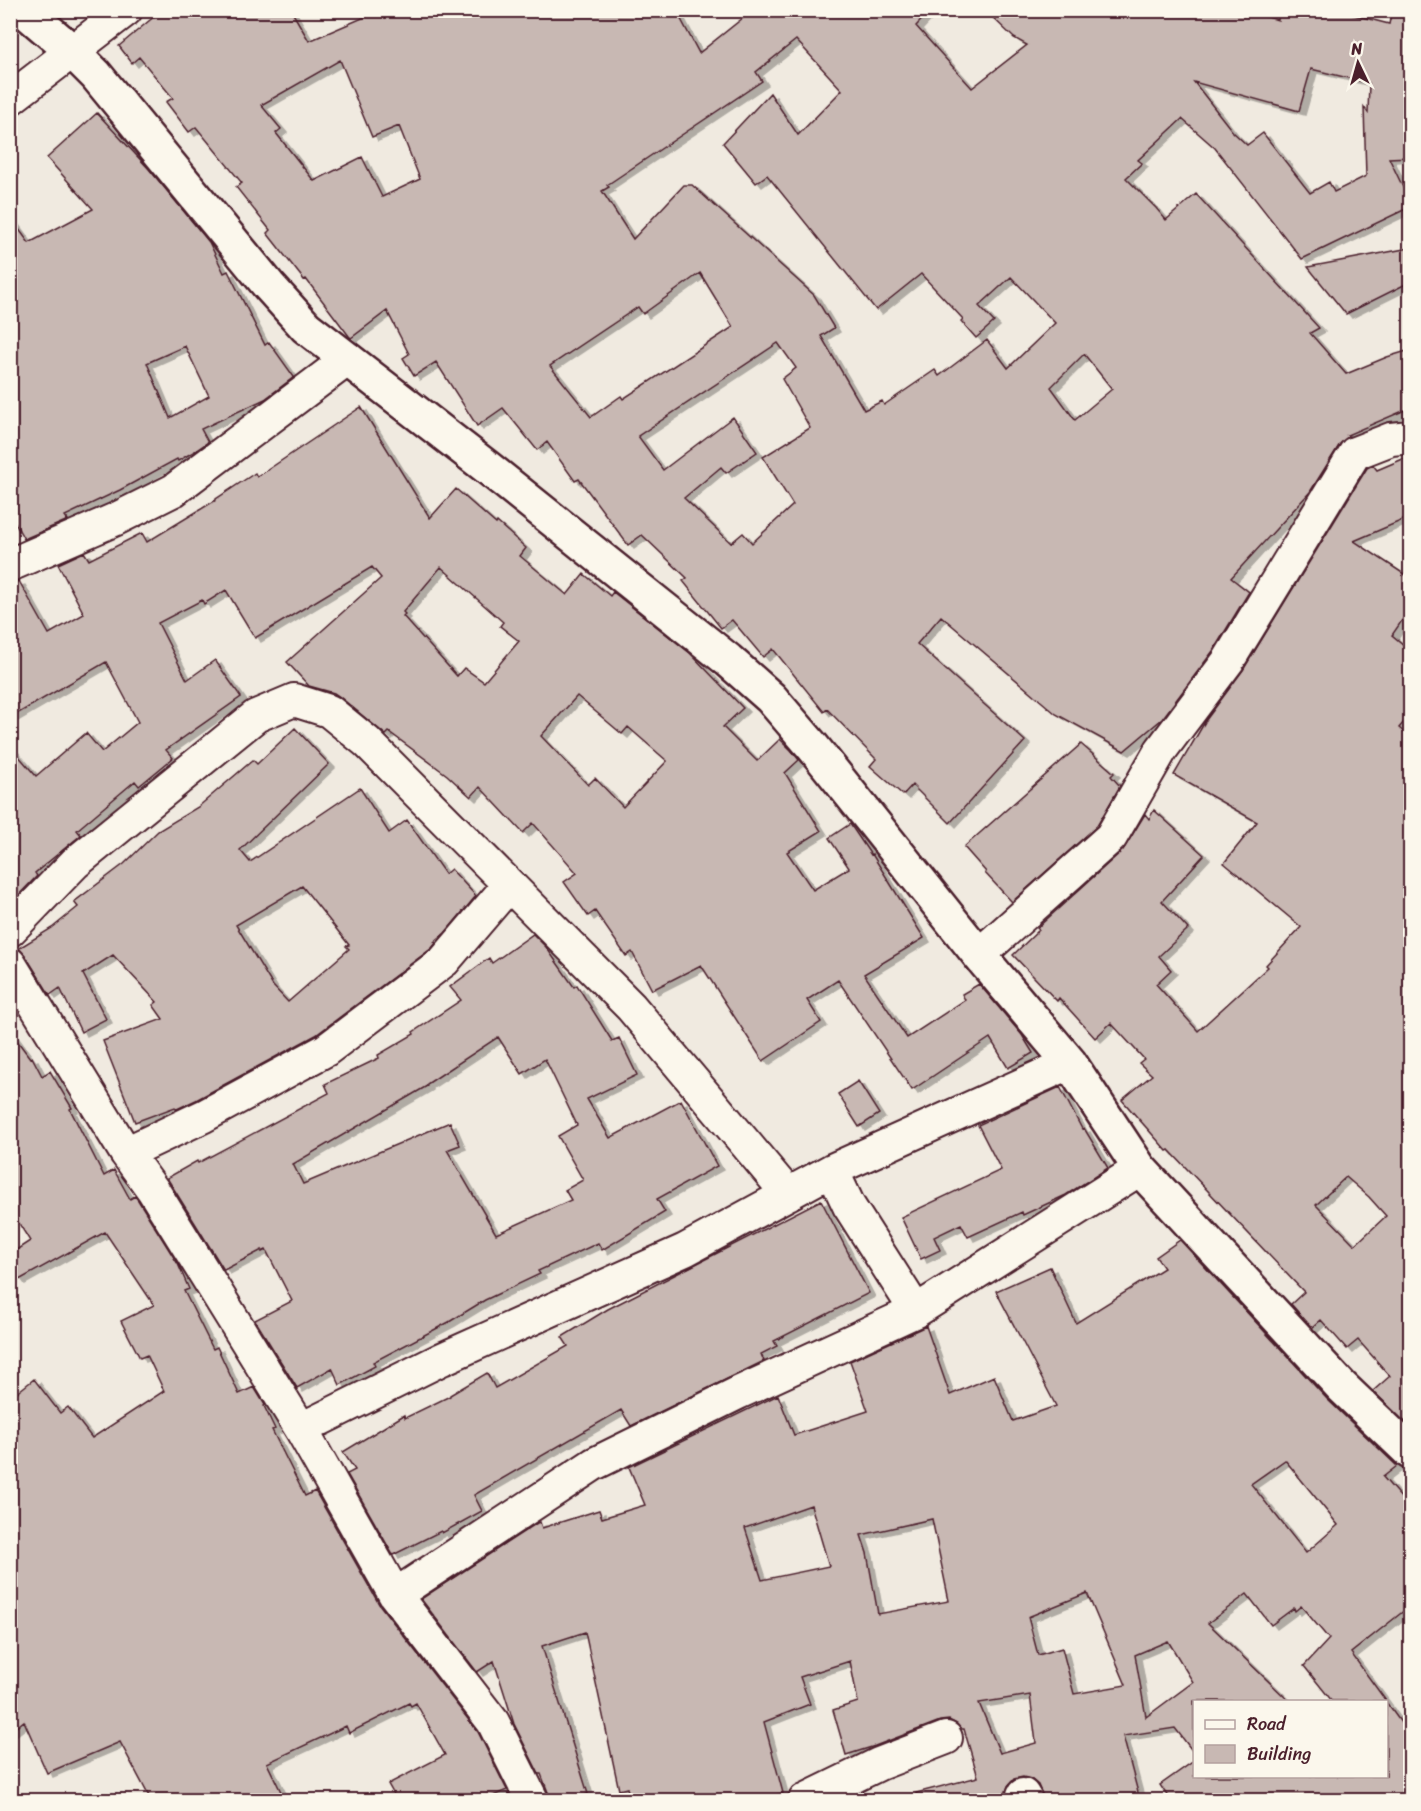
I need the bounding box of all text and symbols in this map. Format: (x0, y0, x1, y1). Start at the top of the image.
north arrow (1328, 33, 1388, 93)
text: N (1349, 34, 1364, 64)
legend (1193, 1700, 1388, 1778)
text: Road (1247, 1708, 1287, 1740)
text: Building (1247, 1738, 1311, 1770)

